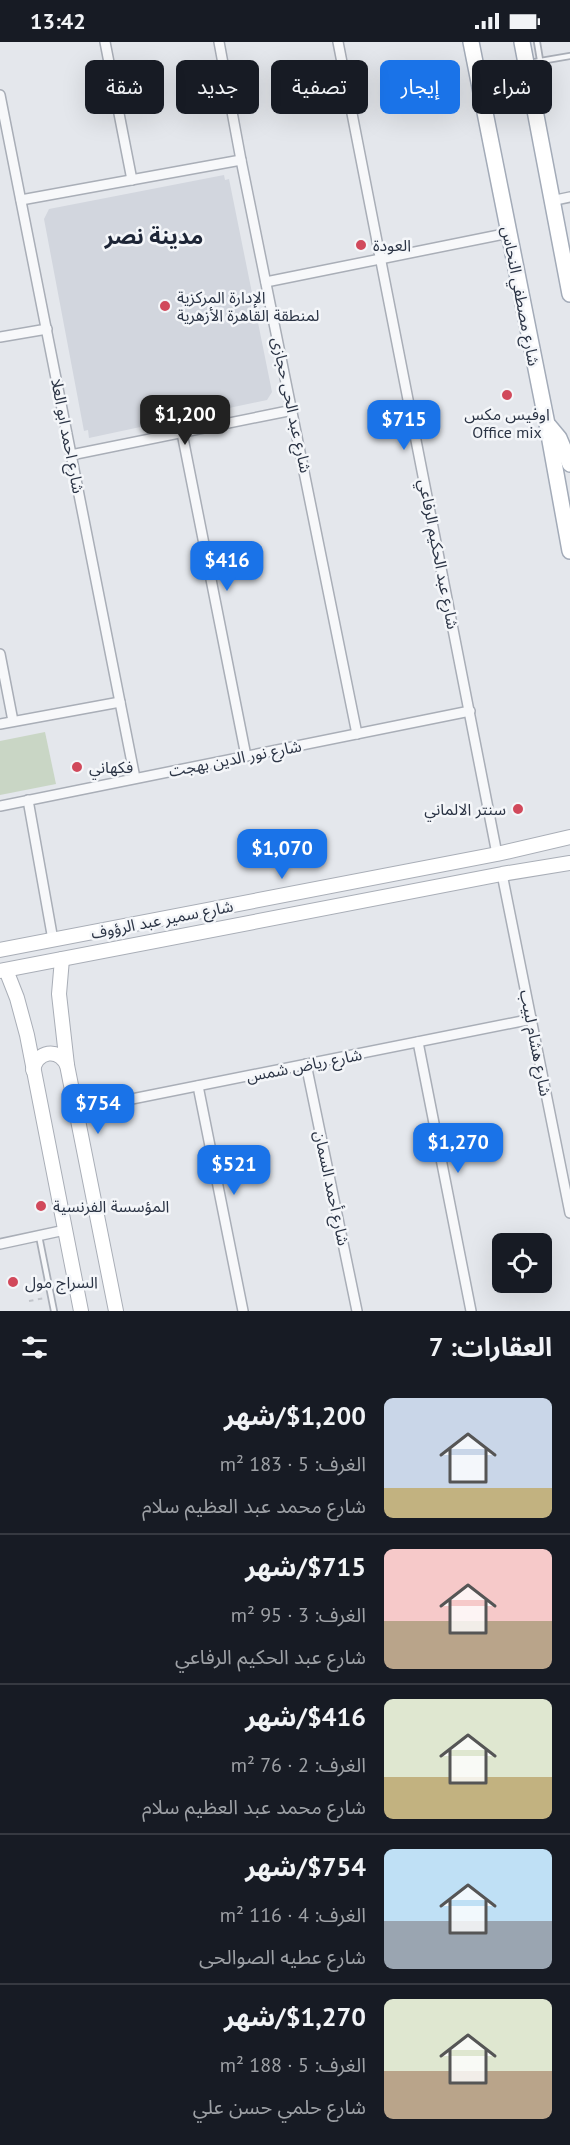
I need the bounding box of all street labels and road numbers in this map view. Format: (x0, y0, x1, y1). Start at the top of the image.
street label: شارع مصطفي النحاس (495, 224, 544, 368)
street label: شارع عبد الحى حجازى (265, 335, 316, 475)
street label: شارع احمد ابو العلا (44, 377, 89, 496)
street label: شارع عبد الحكيم الرفاعي (412, 477, 463, 631)
street label: شارع نور الدين بهجت (167, 735, 304, 784)
street label: شارع سمير عبد الرؤوف (89, 895, 235, 946)
street label: شارع هشام لبيب (513, 988, 556, 1099)
street label: شارع رياض شمس (244, 1044, 364, 1089)
street label: شارع أحمد السمان (307, 1129, 354, 1248)

